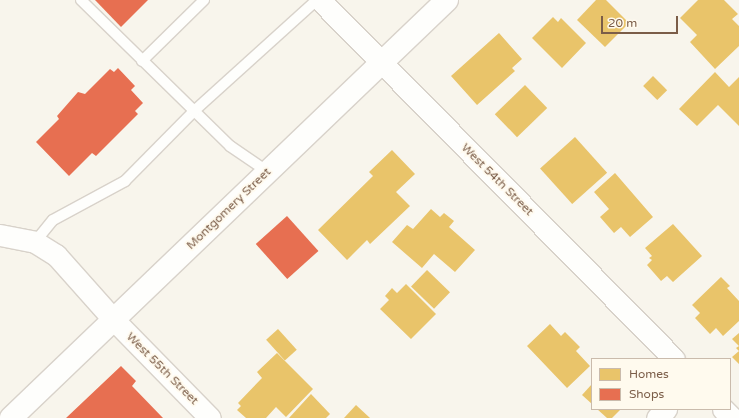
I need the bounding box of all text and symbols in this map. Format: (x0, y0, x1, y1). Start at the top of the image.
scale bar (603, 8, 680, 34)
text: 20 m (608, 16, 637, 30)
street label: West 54th Street (458, 141, 536, 219)
street label: Montgomery Street (184, 165, 274, 253)
street label: West 55th Street (123, 330, 201, 408)
legend (591, 358, 731, 410)
text: Homes (629, 367, 669, 381)
text: Shops (629, 387, 664, 401)

